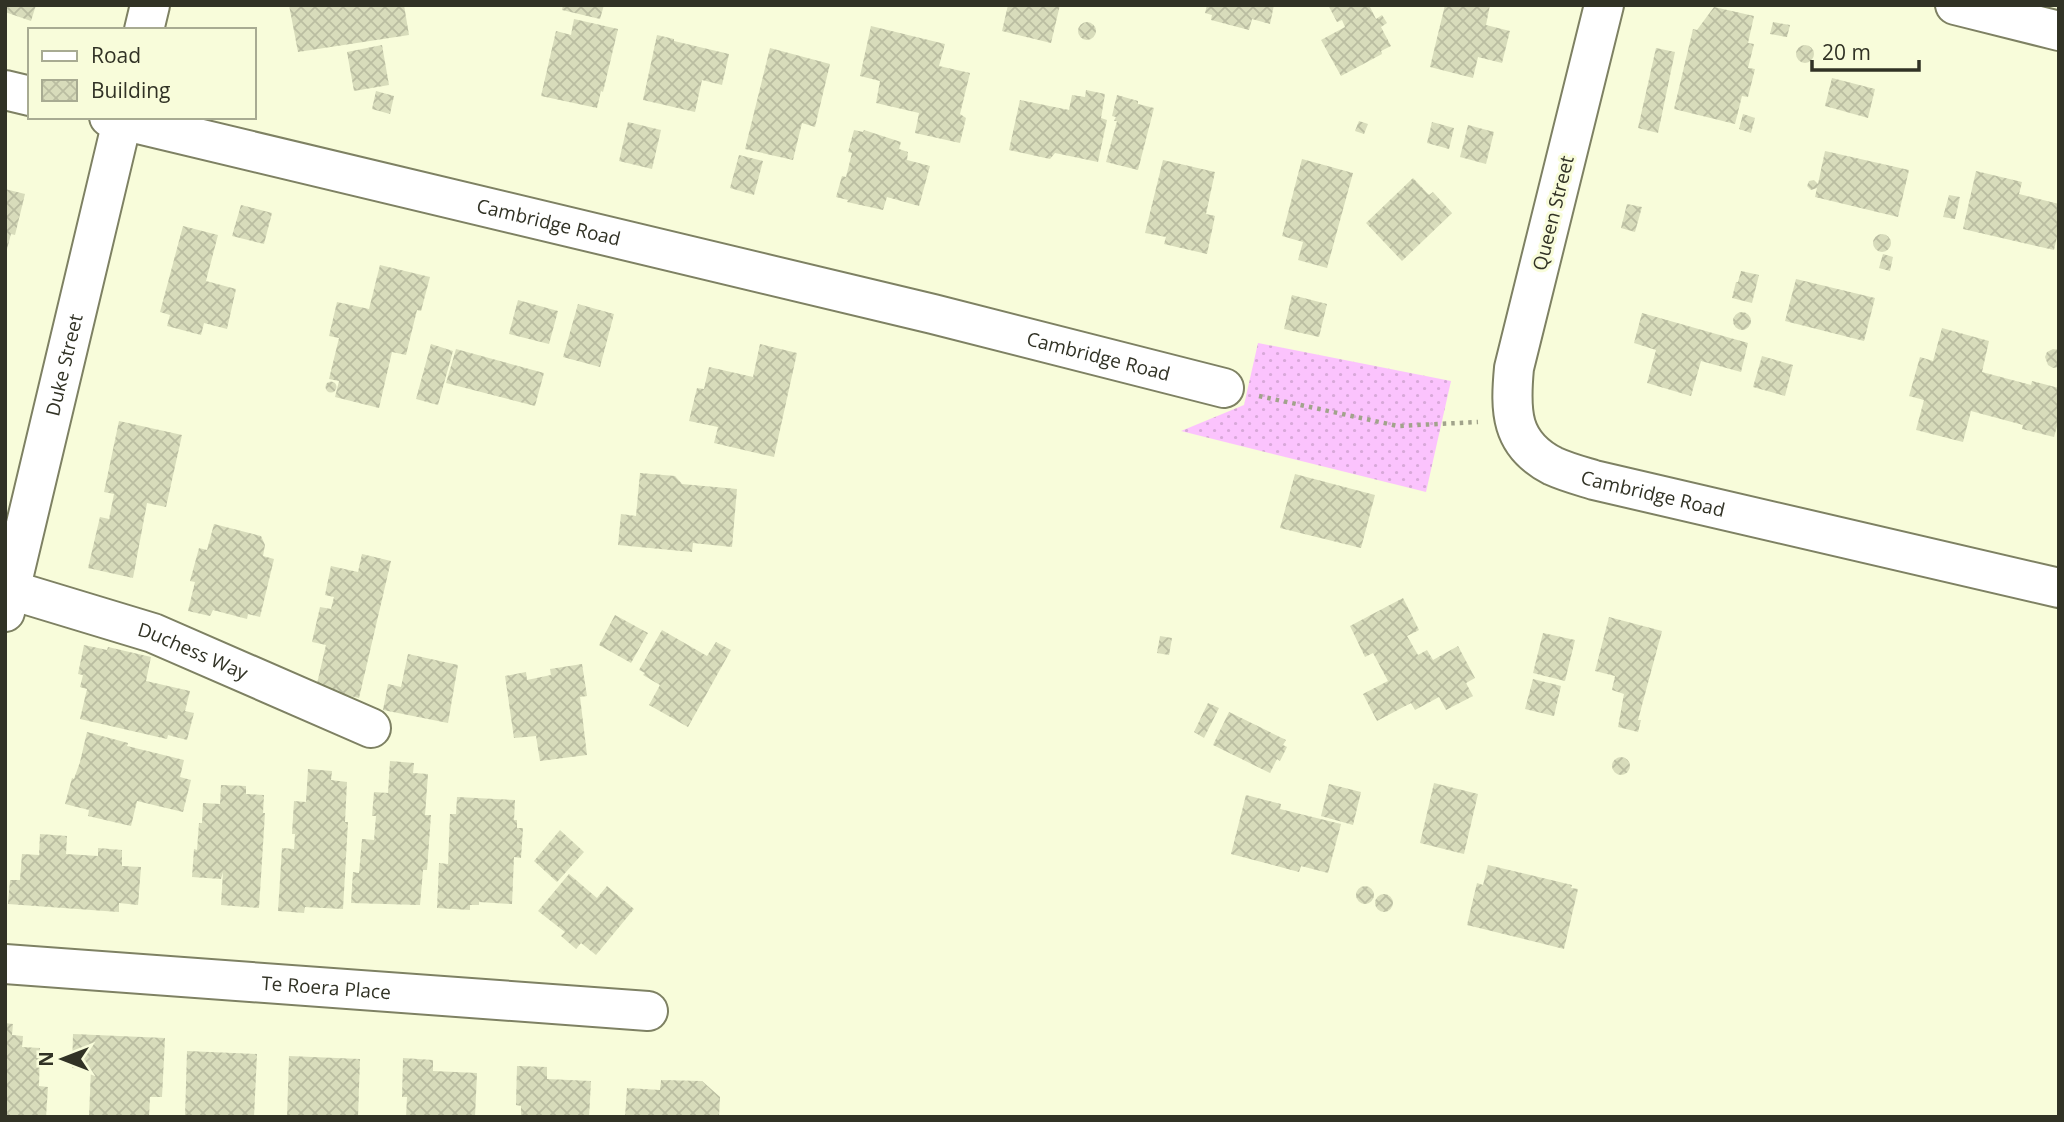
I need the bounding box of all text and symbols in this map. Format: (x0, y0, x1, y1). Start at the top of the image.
legend (28, 28, 256, 119)
scale bar (1812, 28, 1919, 72)
text: 20 m (1822, 38, 1871, 66)
text: Road (91, 41, 141, 69)
text: Building (91, 76, 170, 104)
street label: Queen Street (1526, 153, 1580, 273)
street label: Cambridge Road (474, 192, 623, 252)
street label: Duke Street (39, 311, 89, 419)
street label: Cambridge Road (1024, 325, 1173, 387)
street label: Cambridge Road (1578, 464, 1727, 523)
street label: Duchess Way (135, 616, 253, 686)
street label: Te Roera Place (260, 970, 392, 1005)
north arrow (28, 1024, 98, 1094)
text: N (33, 1051, 59, 1067)

